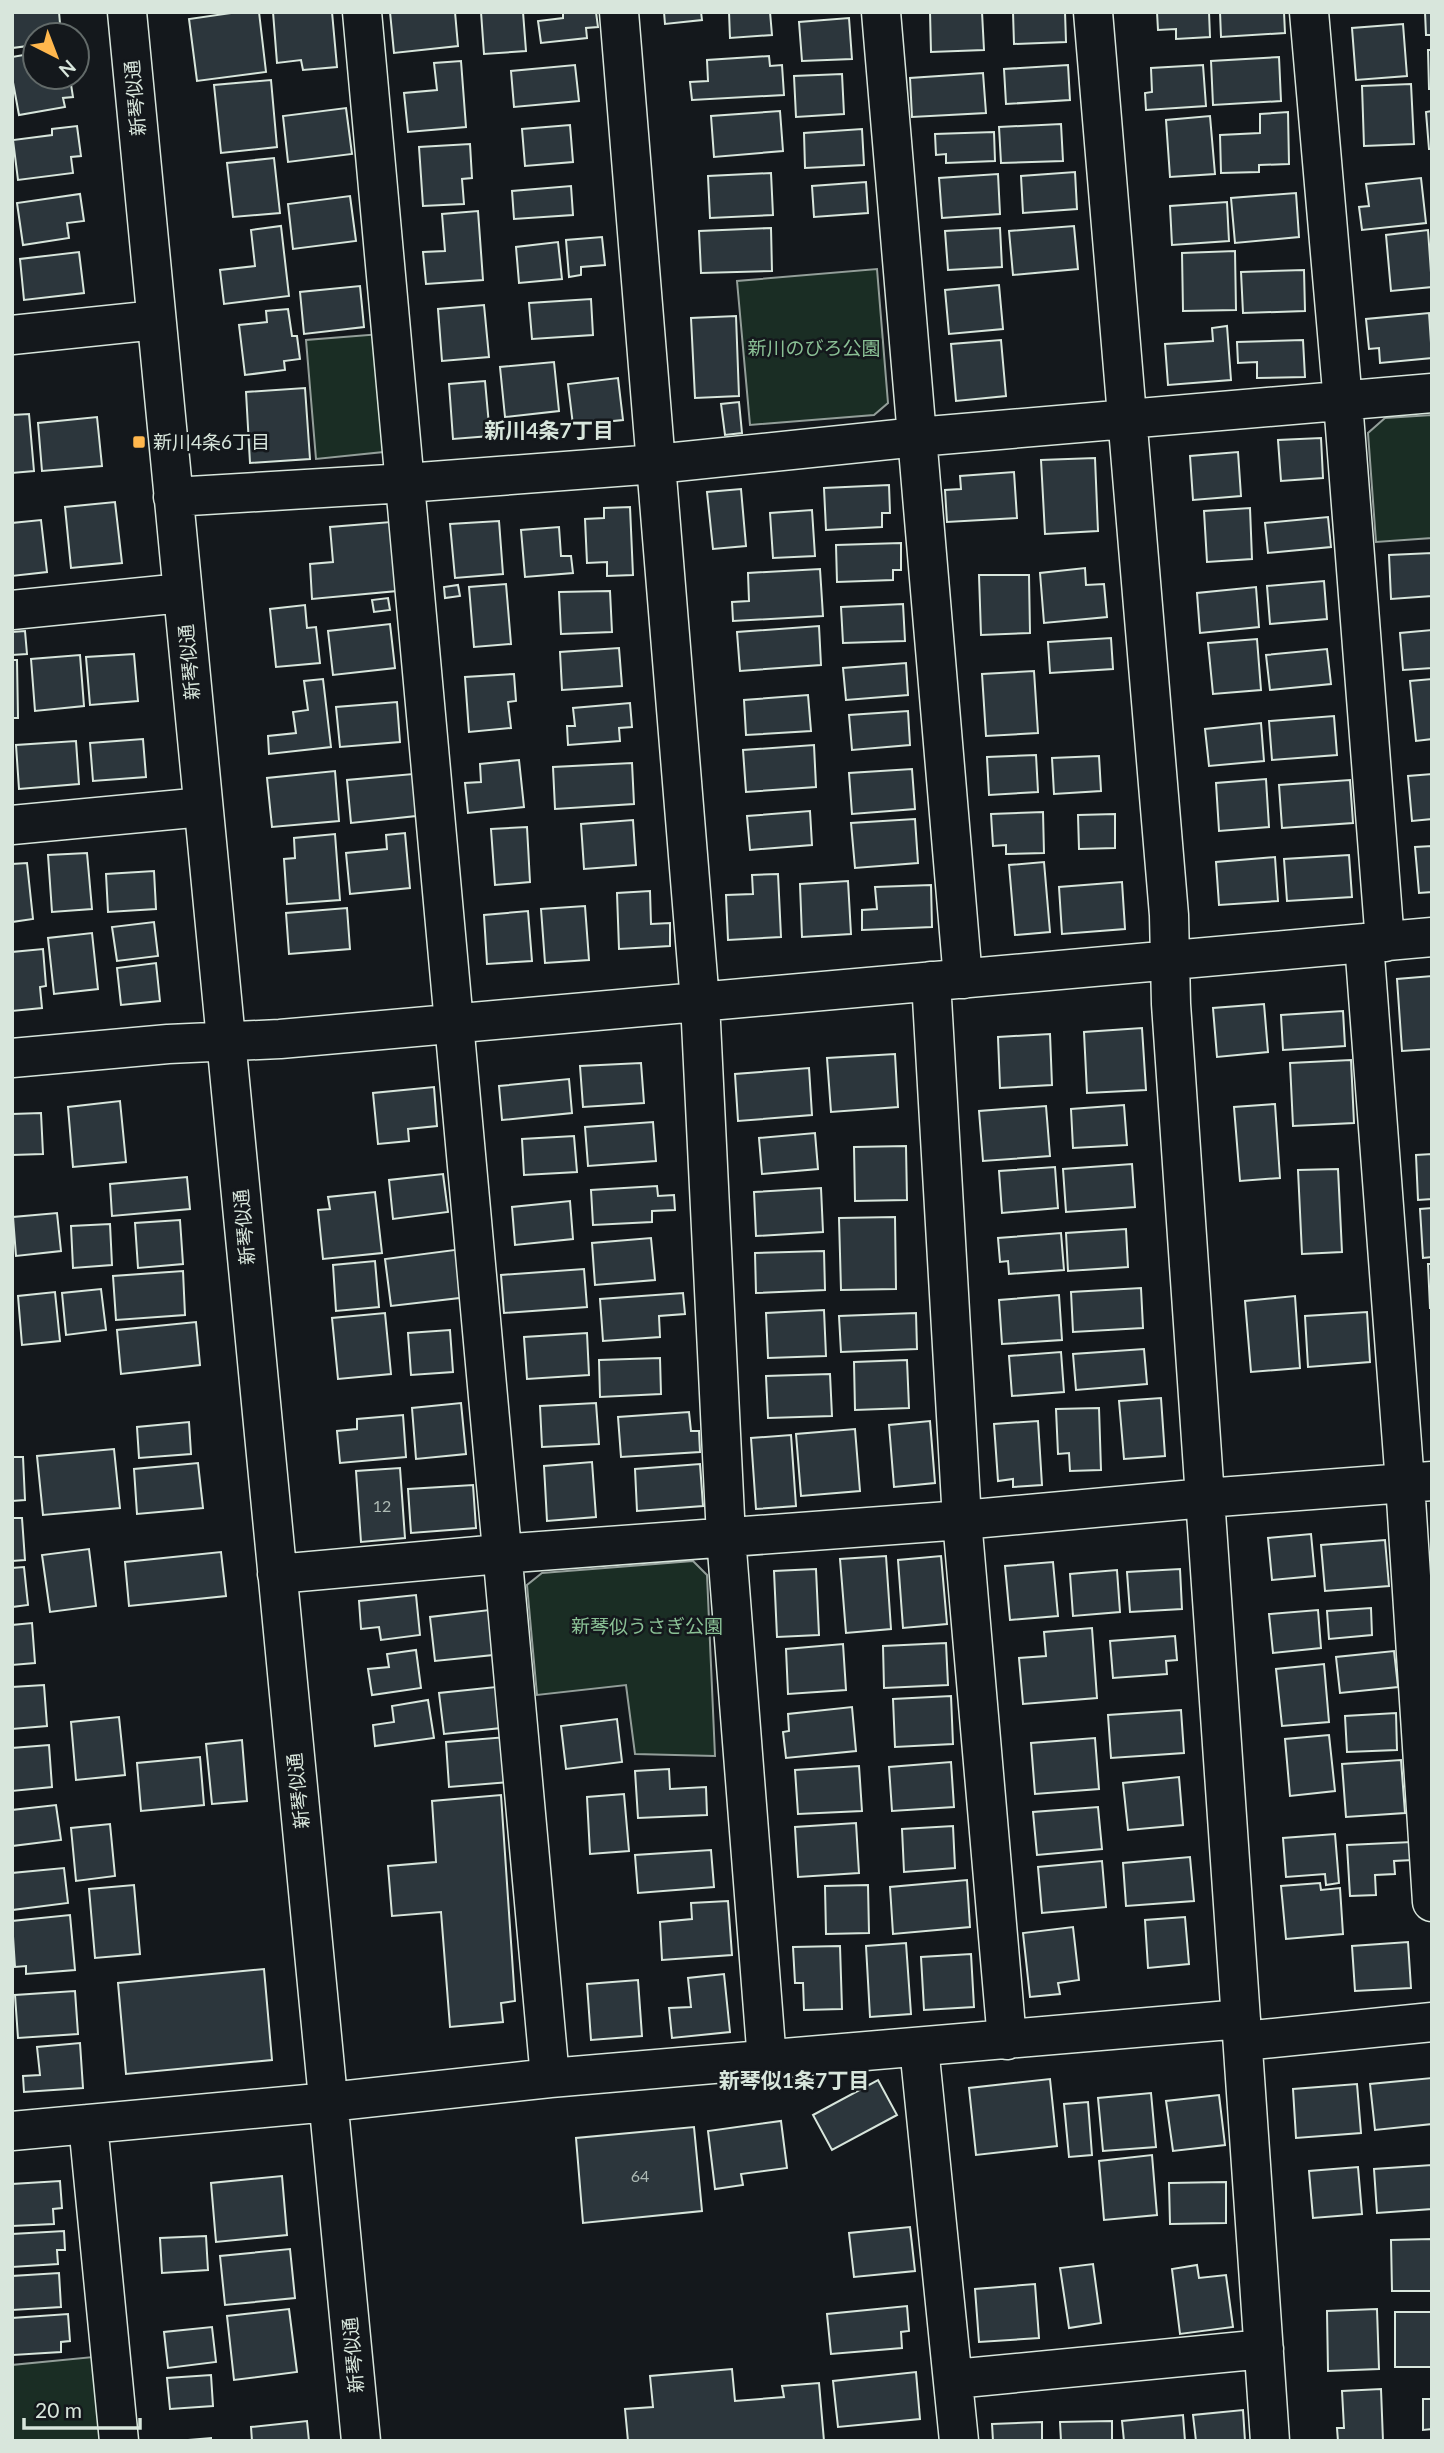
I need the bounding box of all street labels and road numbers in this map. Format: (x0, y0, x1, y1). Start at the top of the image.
street label: 新琴似通 (120, 59, 149, 137)
street label: 新琴似通 (174, 623, 203, 701)
street label: 新琴似通 (229, 1188, 258, 1266)
street label: 新琴似通 (282, 1752, 313, 1830)
street label: 新琴似通 (338, 2316, 367, 2394)

